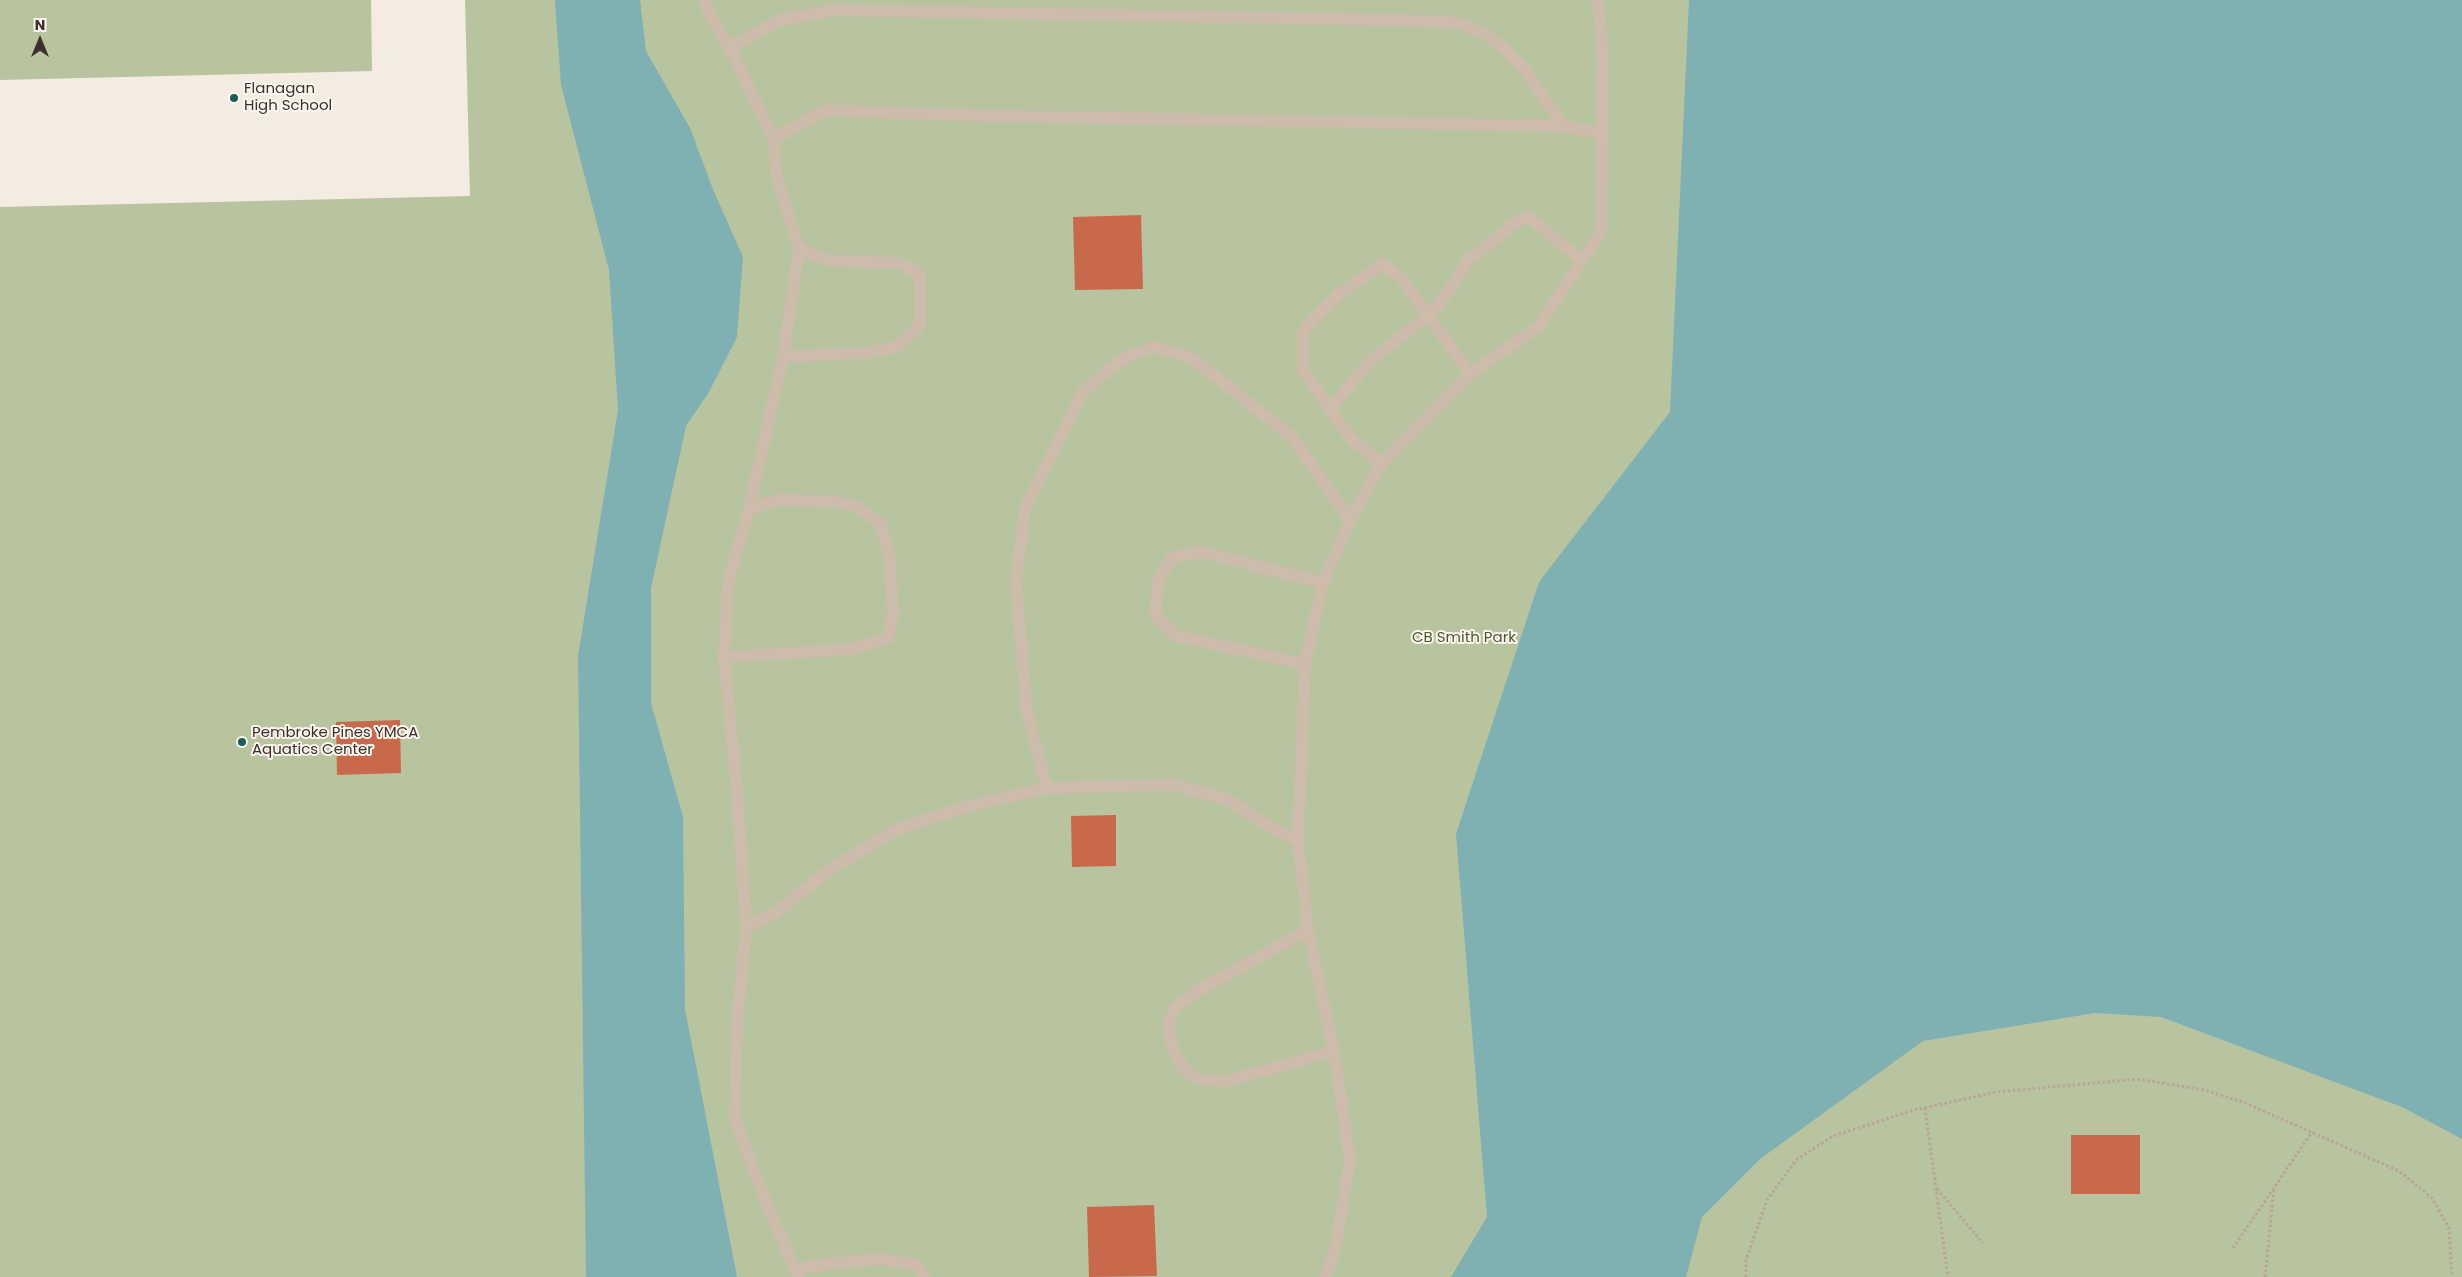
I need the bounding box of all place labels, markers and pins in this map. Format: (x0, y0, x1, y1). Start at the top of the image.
place label: Flanagan High School (244, 80, 332, 115)
marker: Flanagan High School (228, 92, 240, 104)
place label: Pembroke Pines YMCA Aquatics Center (252, 724, 418, 759)
marker: Pembroke Pines YMCA Aquatics Center (236, 736, 248, 748)

